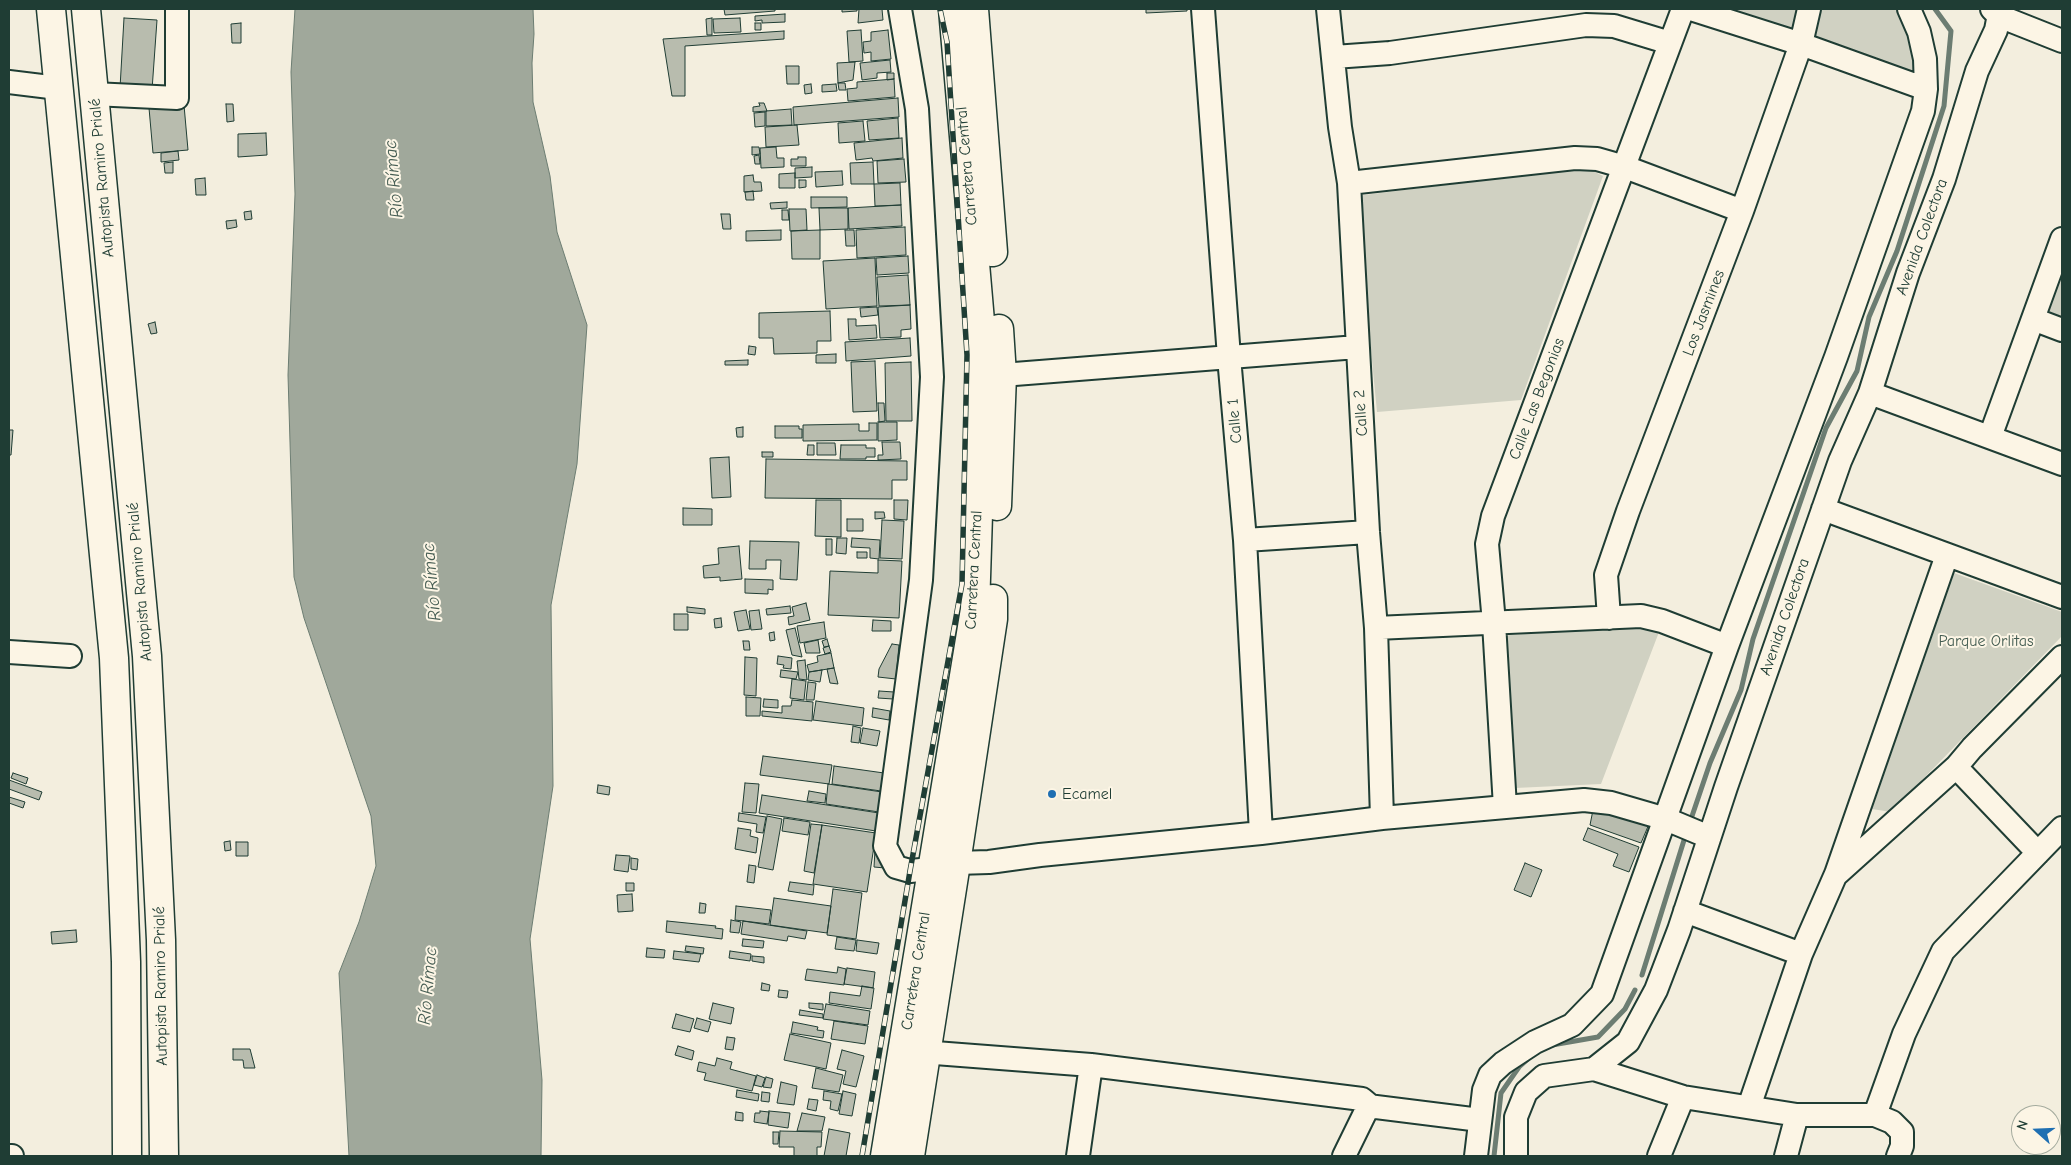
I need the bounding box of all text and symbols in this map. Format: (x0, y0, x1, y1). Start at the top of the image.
street label: Autopista Ramiro Prialé (85, 98, 119, 258)
street label: Carretera Central (952, 106, 982, 226)
water label: Río Rímac (380, 139, 408, 219)
street label: Avenida Colectora (1892, 176, 1952, 298)
street label: Los Jasmines (1679, 267, 1729, 359)
street label: Calle Las Begonias (1505, 335, 1569, 463)
street label: Calle 2 (1350, 389, 1372, 437)
street label: Calle 1 (1223, 398, 1247, 444)
street label: Autopista Ramiro Prialé (123, 502, 157, 662)
street label: Carretera Central (961, 510, 987, 630)
water label: Río Rímac (418, 542, 446, 622)
street label: Avenida Colectora (1756, 556, 1814, 678)
park label: Parque Orlitas (1938, 631, 2034, 651)
place label: Ecamel (1062, 784, 1112, 804)
marker: Ecamel (1046, 788, 1058, 800)
street label: Autopista Ramiro Prialé (150, 906, 172, 1066)
street label: Carretera Central (897, 911, 935, 1031)
water label: Río Rímac (414, 946, 442, 1026)
north arrow (2011, 1105, 2061, 1155)
text: N (2013, 1118, 2032, 1132)

